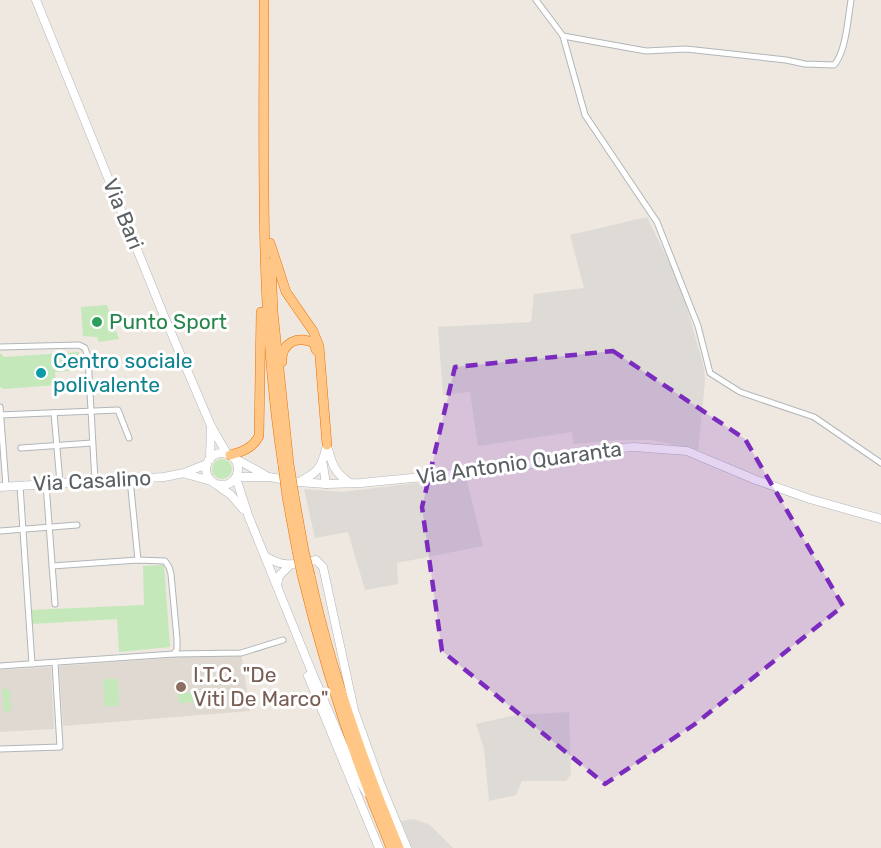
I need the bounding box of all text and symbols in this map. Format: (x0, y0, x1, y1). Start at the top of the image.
street label: Via Bari (98, 175, 149, 253)
place label: Punto Sport (109, 309, 227, 334)
marker: Punto Sport (90, 315, 104, 329)
place label: Centro sociale polivalente (53, 348, 192, 397)
marker: Centro sociale polivalente (34, 366, 48, 380)
street label: Via Antonio Quaranta (415, 436, 623, 489)
street label: Via Casalino (32, 465, 152, 496)
place label: I.T.C. "De Viti De Marco" (193, 662, 329, 711)
marker: I.T.C. "De Viti De Marco" (174, 680, 188, 694)

